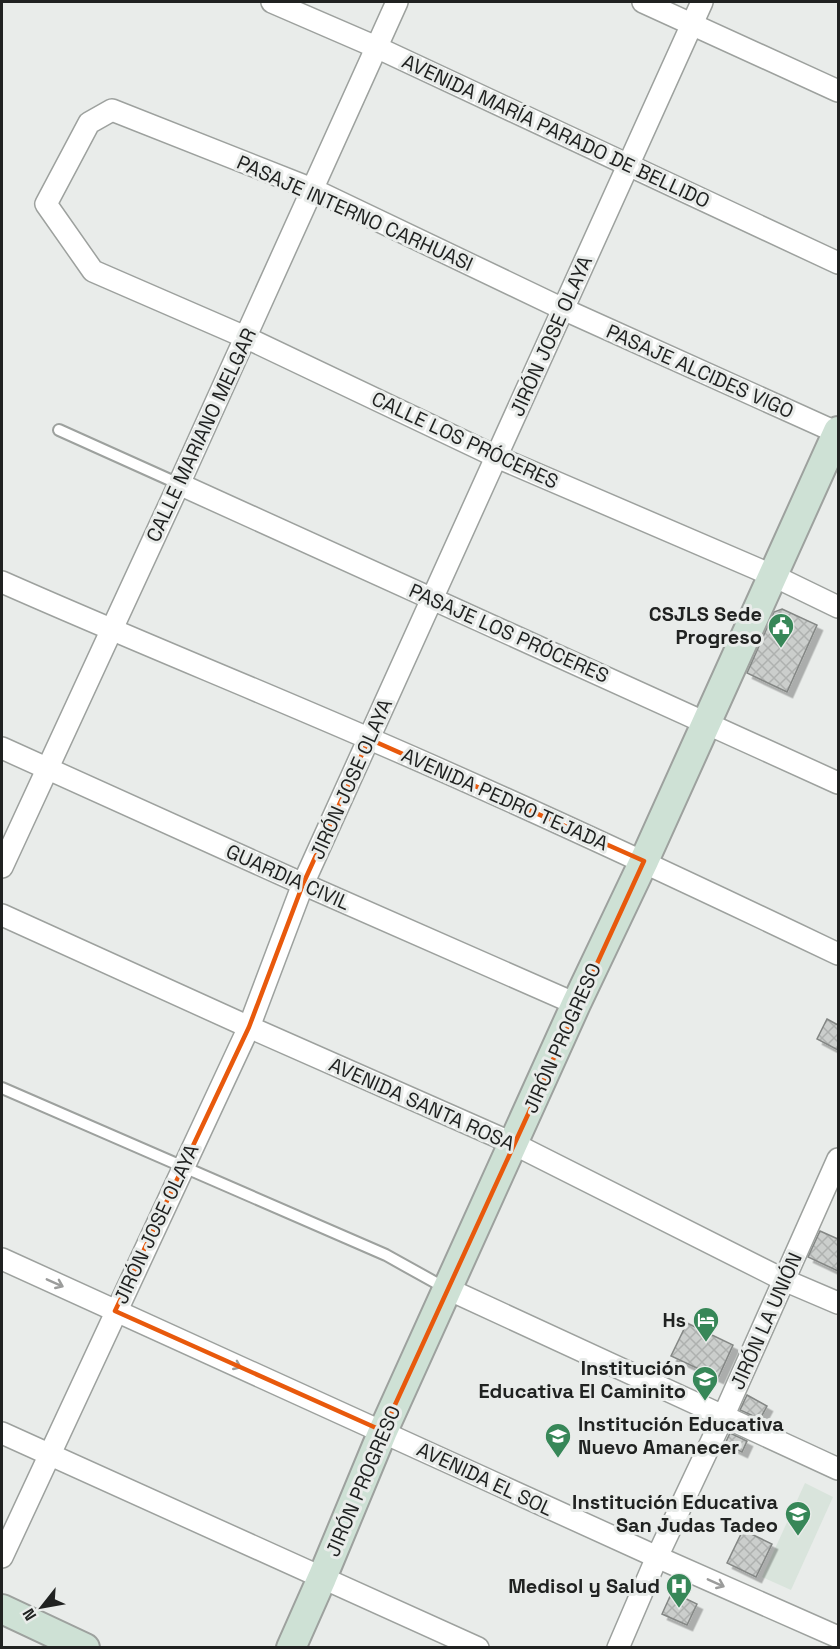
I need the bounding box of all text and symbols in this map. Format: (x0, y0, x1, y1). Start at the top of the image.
street label: AVENIDA MARÍA PARADO DE BELLIDO (398, 48, 714, 214)
street label: PASAJE INTERNO CARHUASI (233, 149, 477, 277)
street label: JIRÓN JOSE OLAYA (504, 251, 598, 421)
street label: PASAJE ALCIDES VIGO (602, 318, 798, 424)
street label: CALLE MARIANO MELGAR (140, 324, 262, 546)
street label: CALLE LOS PRÓCERES (367, 385, 563, 495)
street label: PASAJE LOS PRÓCERES (405, 577, 613, 689)
place label: CSJLS Sede Progreso (649, 601, 762, 650)
public building icon: CSJLS Sede Progreso (766, 611, 796, 649)
street label: JIRÓN JOSE OLAYA (304, 694, 398, 864)
street label: AVENIDA PEDRO TEJADA (398, 742, 613, 857)
street label: GUARDIA CIVIL (222, 838, 354, 916)
street label: JIRÓN PROGRESO (517, 959, 607, 1117)
street label: AVENIDA SANTA ROSA (325, 1051, 519, 1157)
street label: JIRÓN JOSE OLAYA (108, 1140, 205, 1308)
street label: JIRÓN LA UNIÓN (724, 1248, 808, 1394)
one-way arrow (45, 1278, 63, 1290)
hotel icon: Hs (691, 1305, 721, 1343)
place label: Hs (662, 1307, 686, 1333)
place label: Institución Educativa El Caminito (479, 1355, 686, 1404)
one-way arrow (223, 1358, 241, 1370)
school or university icon: Institución Educativa El Caminito (690, 1364, 720, 1402)
street label: JIRÓN PROGRESO (319, 1401, 407, 1561)
place label: Institución Educativa Nuevo Amanecer (578, 1411, 784, 1460)
school or university icon: Institución Educativa Nuevo Amanecer (543, 1421, 573, 1459)
street label: AVENIDA EL SOL (413, 1436, 557, 1522)
place label: Institución Educativa San Judas Tadeo (572, 1489, 778, 1538)
school or university icon: Institución Educativa San Judas Tadeo (783, 1499, 813, 1537)
hospital icon: Medisol y Salud (664, 1571, 694, 1609)
place label: Medisol y Salud (508, 1573, 660, 1599)
north arrow (12, 1577, 72, 1637)
one-way arrow (707, 1579, 725, 1590)
text: N (18, 1604, 41, 1624)

